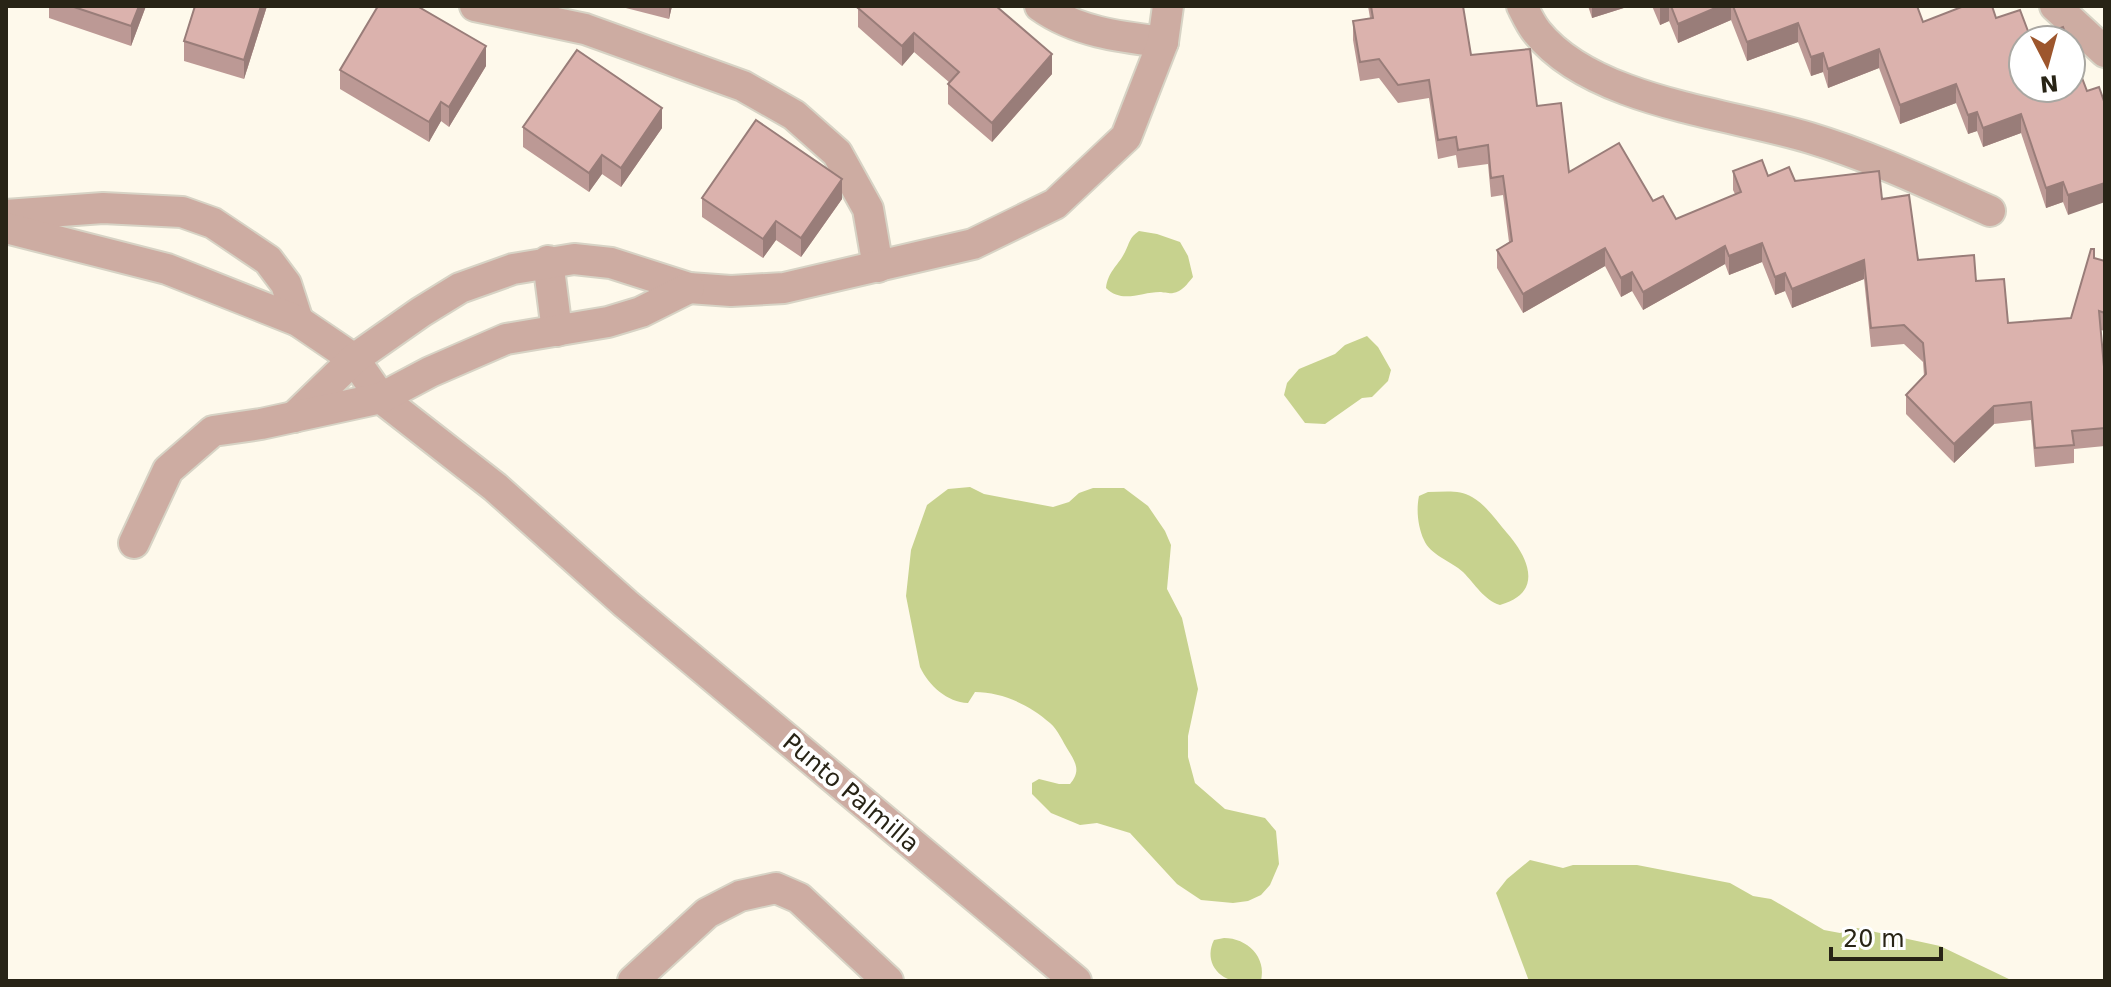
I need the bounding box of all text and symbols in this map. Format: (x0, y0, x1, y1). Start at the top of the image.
north arrow (2007, 24, 2087, 104)
text: N (2039, 70, 2060, 97)
street label: Punto Palmilla (777, 728, 925, 858)
scale bar (1831, 911, 1941, 961)
text: 20 m (1843, 925, 1905, 953)

